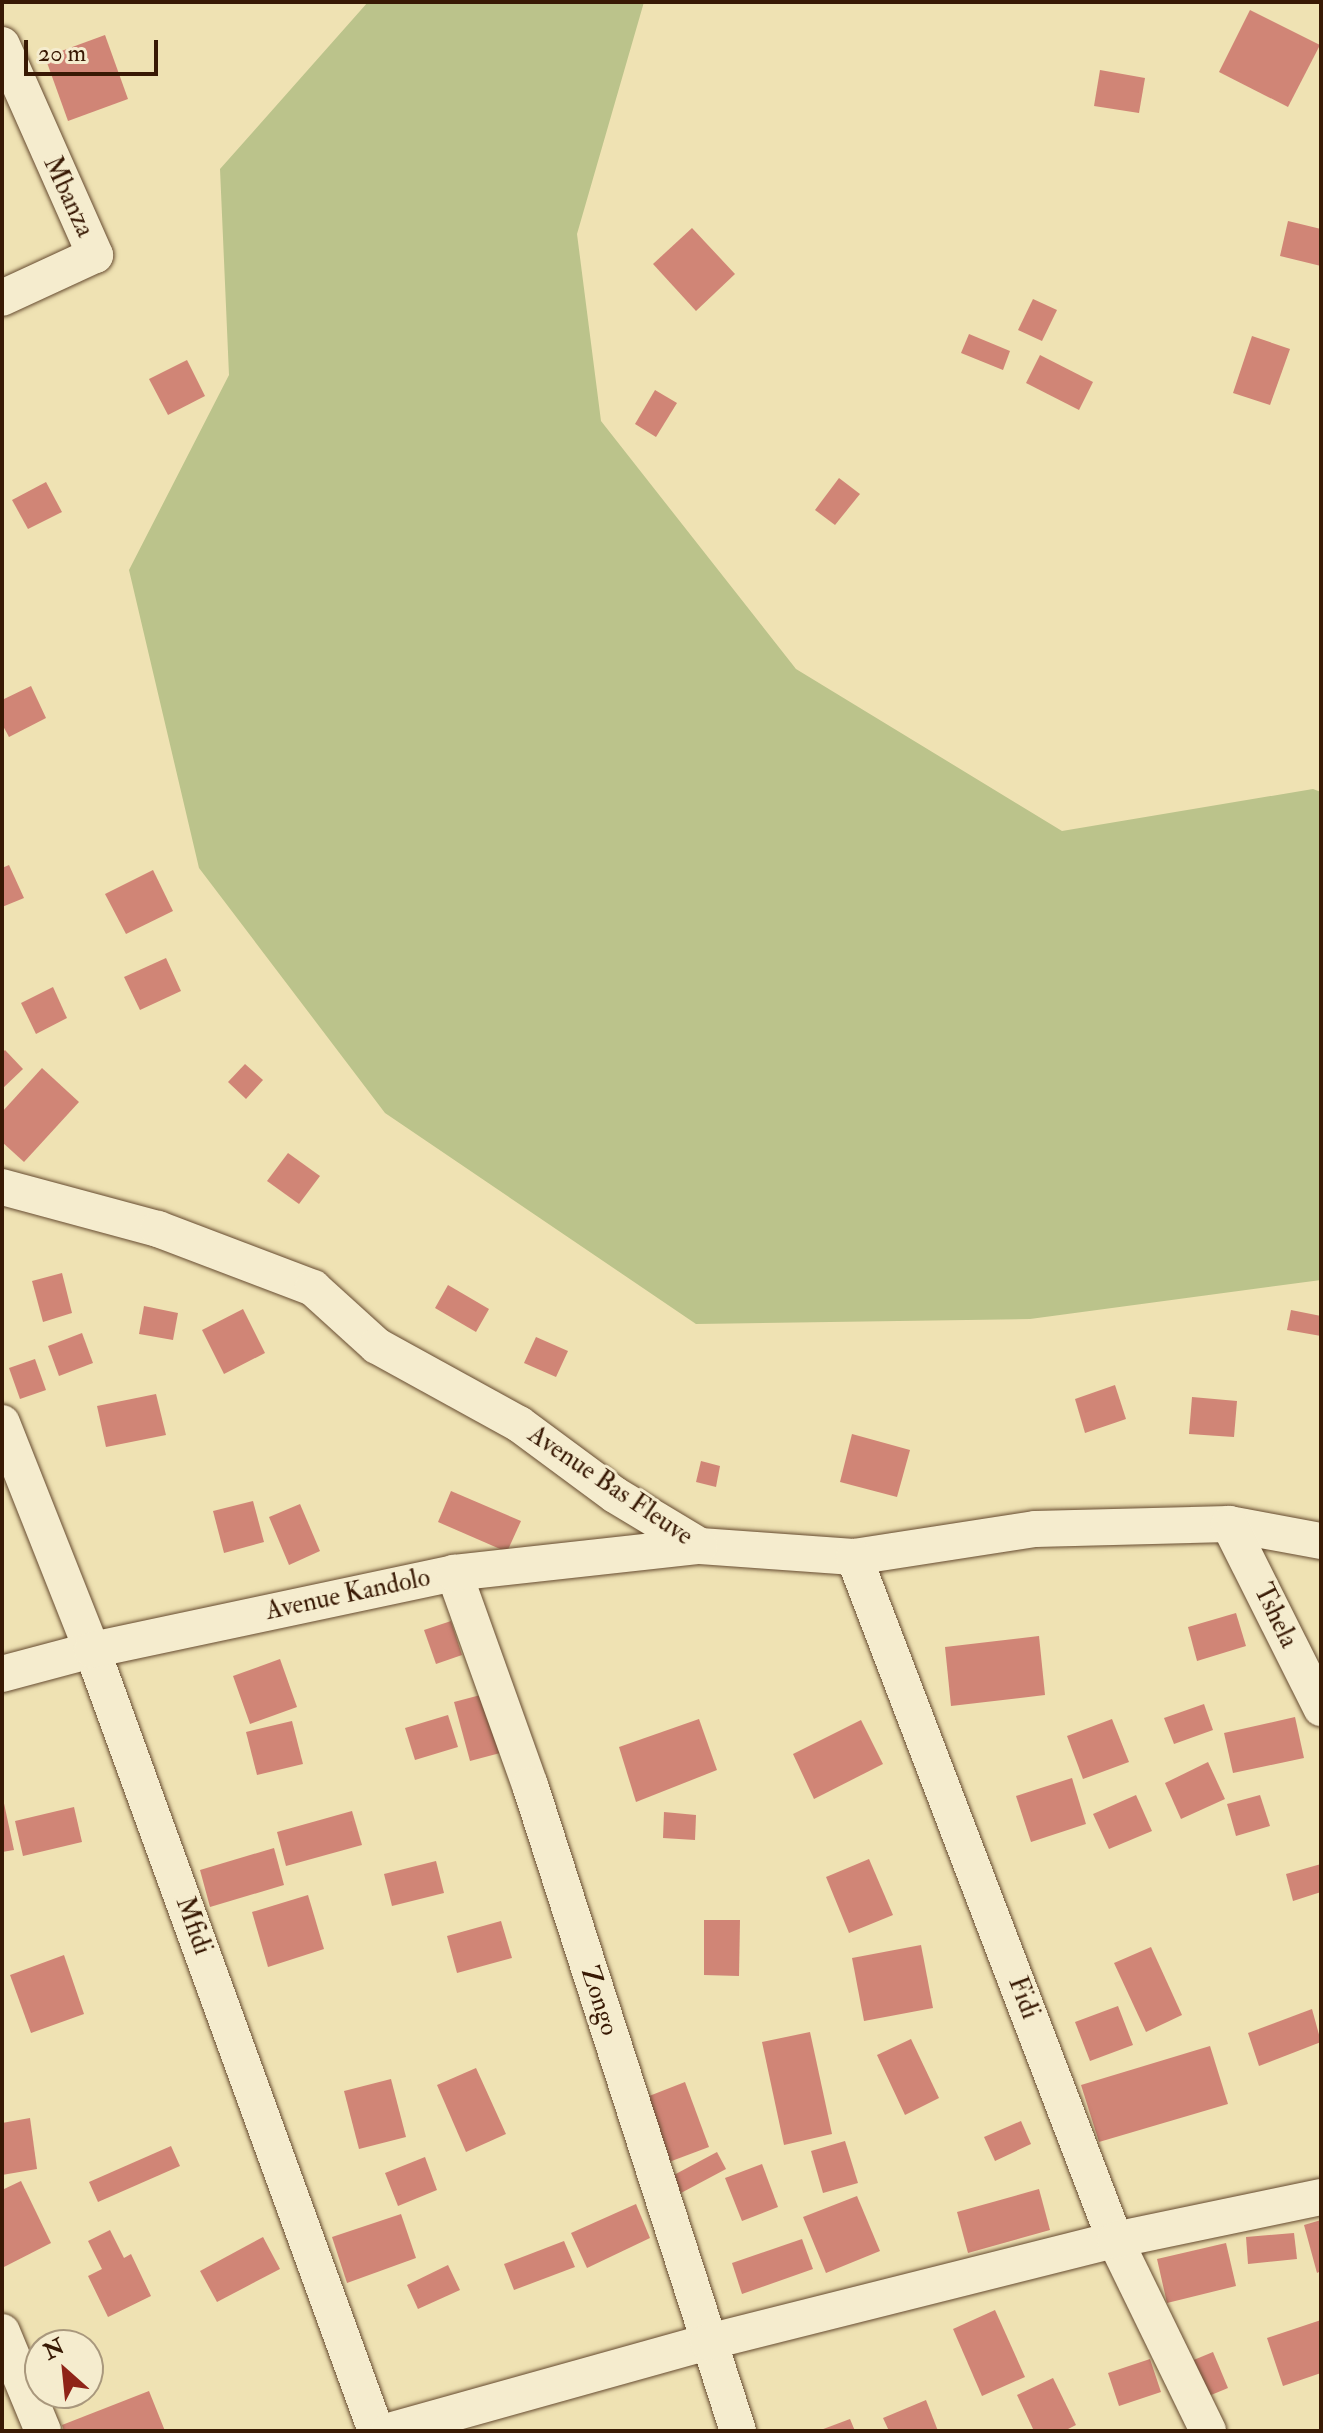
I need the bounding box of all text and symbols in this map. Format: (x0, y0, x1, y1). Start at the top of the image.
scale bar (28, 24, 162, 74)
text: 20 m (38, 38, 86, 69)
street label: Mbanza (36, 152, 100, 242)
street label: Avenue Bas Fleuve (522, 1419, 698, 1553)
street label: Avenue Kandolo (263, 1562, 433, 1628)
street label: Tshela (1246, 1579, 1304, 1653)
street label: Mfidi (168, 1893, 218, 1959)
street label: Zongo (573, 1963, 625, 2039)
street label: Fidi (1001, 1973, 1045, 2023)
north arrow (24, 2329, 104, 2409)
text: N (39, 2332, 69, 2366)

